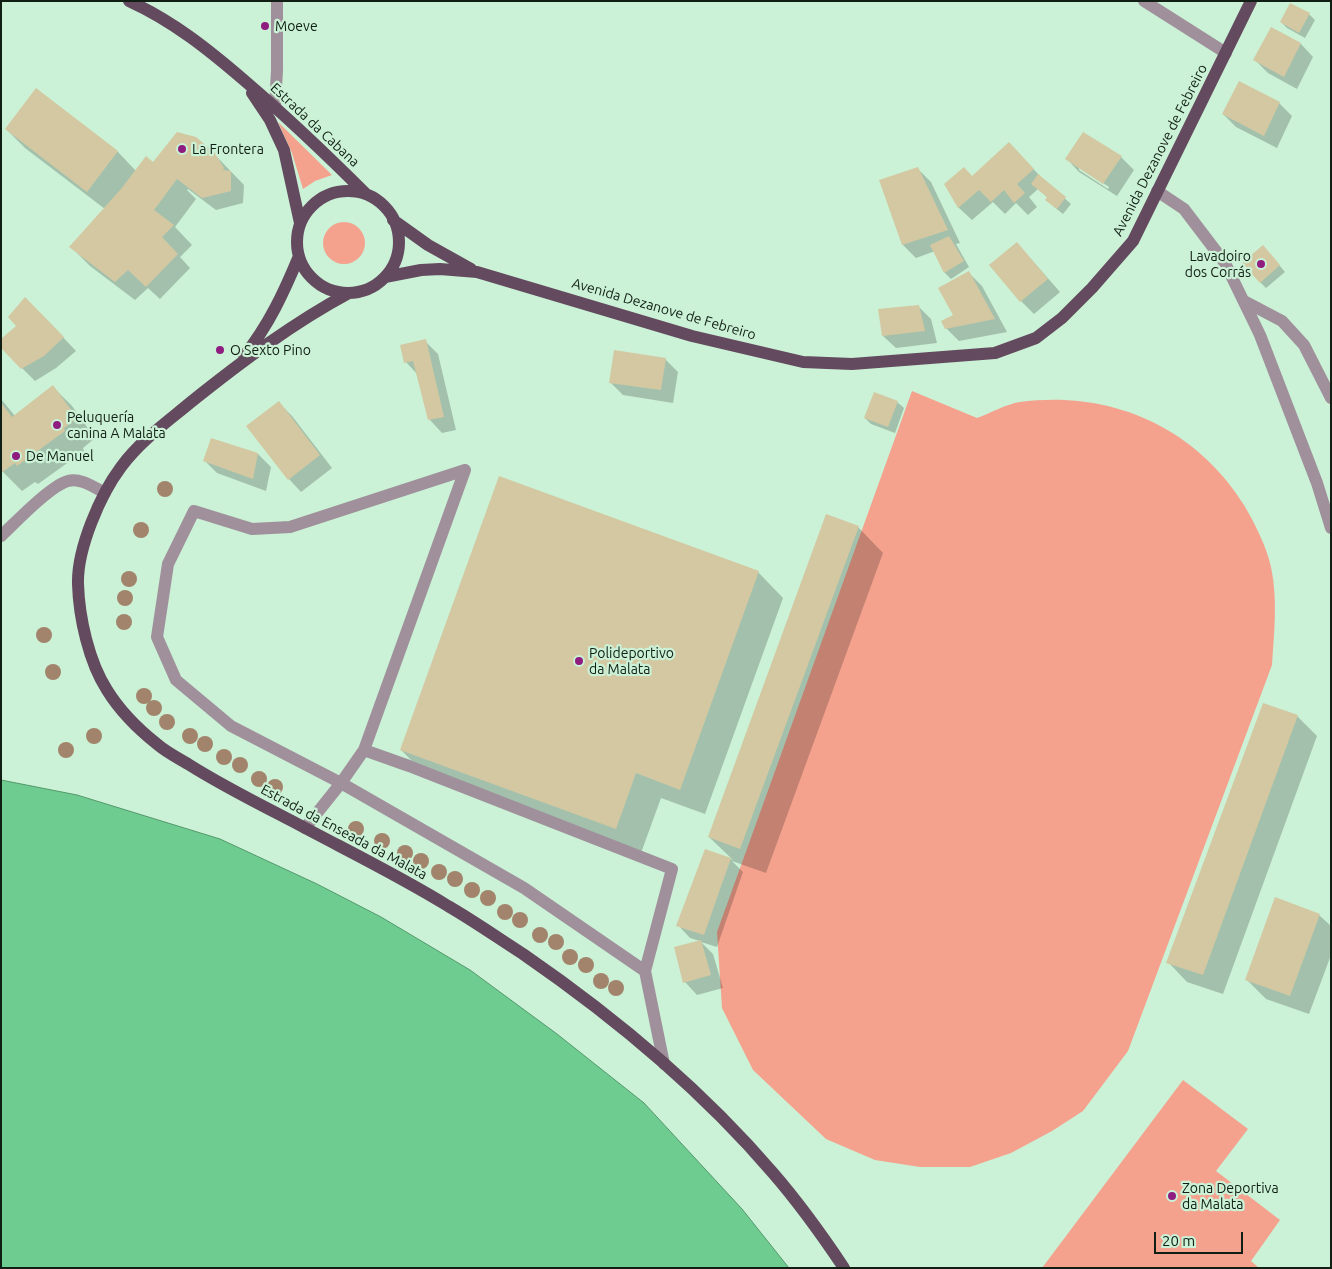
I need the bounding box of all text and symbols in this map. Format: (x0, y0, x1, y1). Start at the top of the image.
place label: Moeve (275, 18, 318, 34)
marker: Moeve (259, 20, 271, 32)
street label: Avenida Dezanove de Febreiro (1109, 61, 1211, 239)
street label: Estrada da Cabana (267, 79, 363, 171)
place label: La Frontera (192, 141, 264, 157)
marker: La Frontera (176, 143, 188, 155)
place label: Lavadoiro dos Corrás (1185, 248, 1251, 280)
marker: Lavadoiro dos Corrás (1255, 258, 1267, 270)
street label: Avenida Dezanove de Febreiro (570, 275, 758, 343)
place label: O Sexto Pino (230, 342, 311, 358)
marker: O Sexto Pino (214, 344, 226, 356)
place label: Peluquería canina A Malata (67, 409, 166, 442)
marker: Peluquería canina A Malata (51, 419, 63, 431)
place label: De Manuel (26, 448, 94, 464)
marker: De Manuel (10, 450, 22, 462)
place label: Polideportivo da Malata (589, 645, 674, 678)
marker: Polideportivo da Malata (573, 655, 585, 667)
street label: Estrada da Enseada da Malata (258, 781, 430, 883)
place label: Zona Deportiva da Malata (1182, 1180, 1279, 1212)
marker: Zona Deportiva da Malata (1166, 1190, 1178, 1202)
scale bar (1157, 1222, 1246, 1254)
text: 20 m (1162, 1232, 1195, 1249)

